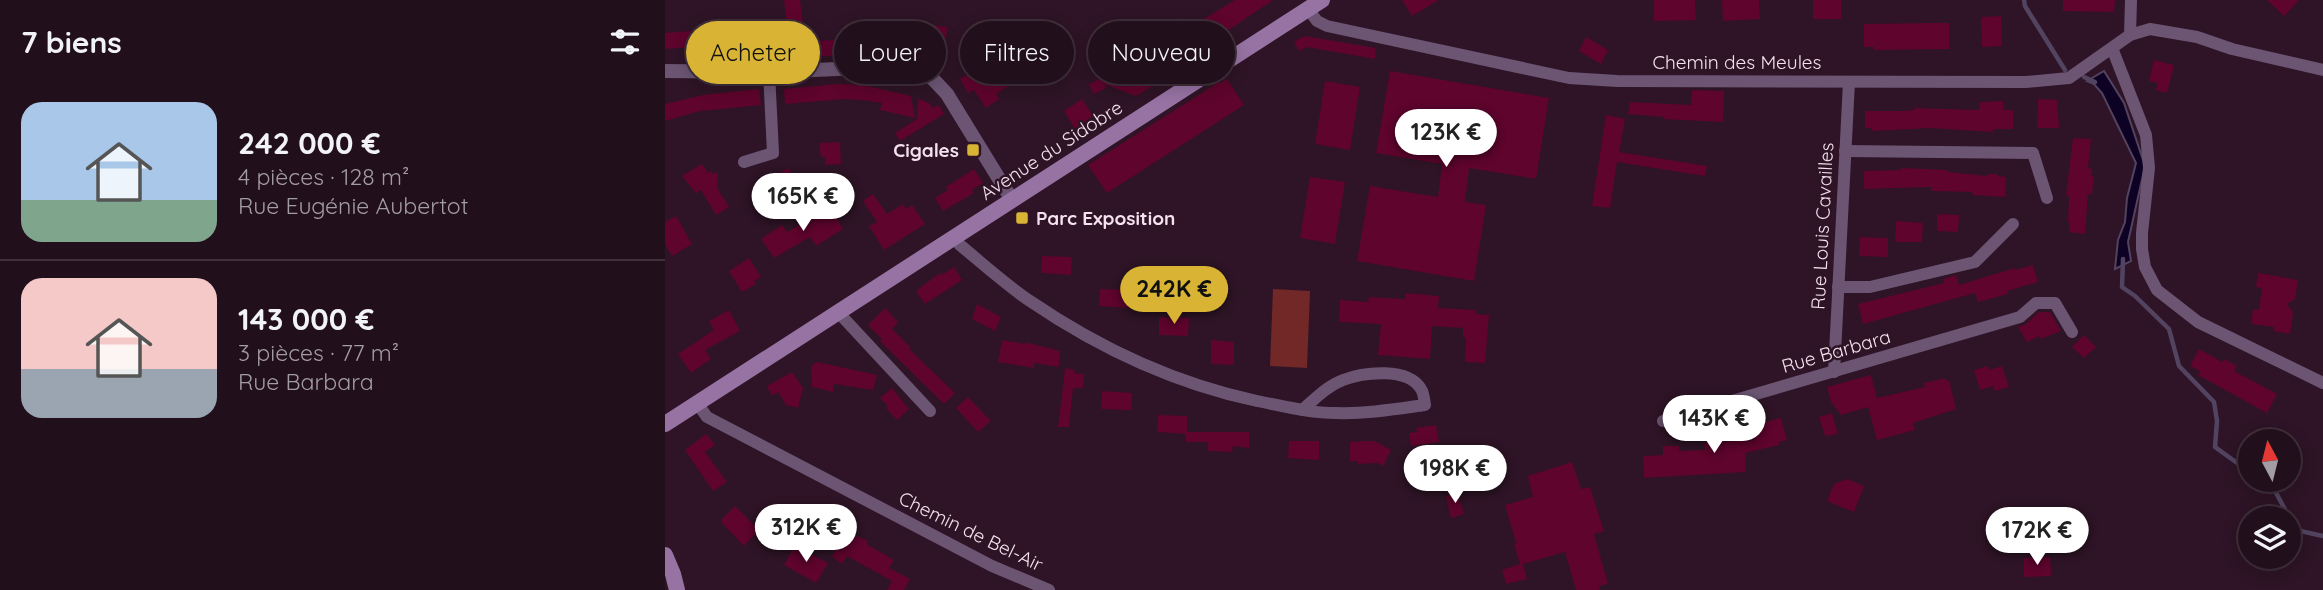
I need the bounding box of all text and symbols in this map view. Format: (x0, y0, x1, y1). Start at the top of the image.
chip: Acheter (686, 21, 820, 84)
chip: Louer (834, 21, 946, 84)
chip: Filtres (960, 21, 1074, 84)
chip: Nouveau (1088, 21, 1235, 84)
text: 7 biens (21, 23, 122, 61)
icon: filters (606, 23, 644, 61)
street label: Chemin des Meules (1653, 50, 1822, 74)
street label: Avenue du Sidobre (975, 95, 1127, 205)
pin: 123K € (1389, 110, 1503, 169)
text: 123K € (1411, 117, 1481, 146)
text: 242 000 € (238, 124, 381, 162)
icon: home (77, 130, 161, 214)
place label: Cigales (893, 138, 959, 162)
marker: Cigales (965, 142, 981, 158)
street label: Rue Louis Cavailles (1806, 142, 1838, 310)
text: 4 pièces · 128 m² (238, 162, 409, 191)
pin: 165K € (746, 174, 860, 233)
text: 165K € (768, 181, 838, 210)
text: Rue Eugénie Aubertot (238, 191, 469, 220)
place label: Parc Exposition (1036, 206, 1175, 230)
marker: Parc Exposition (1014, 210, 1030, 226)
pin: 242K € (1117, 266, 1231, 326)
text: 242K € (1136, 274, 1212, 303)
text: 143 000 € (238, 300, 374, 338)
icon: home (77, 306, 161, 390)
street label: Rue Barbara (1779, 324, 1893, 378)
text: 3 pièces · 77 m² (238, 338, 399, 367)
text: Rue Barbara (238, 367, 374, 396)
pin: 143K € (1657, 396, 1771, 455)
text: 143K € (1679, 403, 1749, 432)
north arrow (2238, 429, 2301, 492)
map controls (2238, 429, 2301, 569)
pin: 198K € (1398, 446, 1512, 505)
text: 198K € (1420, 453, 1490, 482)
street label: Chemin de Bel-Air (895, 486, 1048, 577)
pin: 312K € (749, 504, 863, 564)
button: layers (2238, 506, 2301, 569)
pin: 172K € (1980, 508, 2094, 567)
text: 312K € (771, 512, 841, 541)
text: 172K € (2002, 515, 2072, 544)

